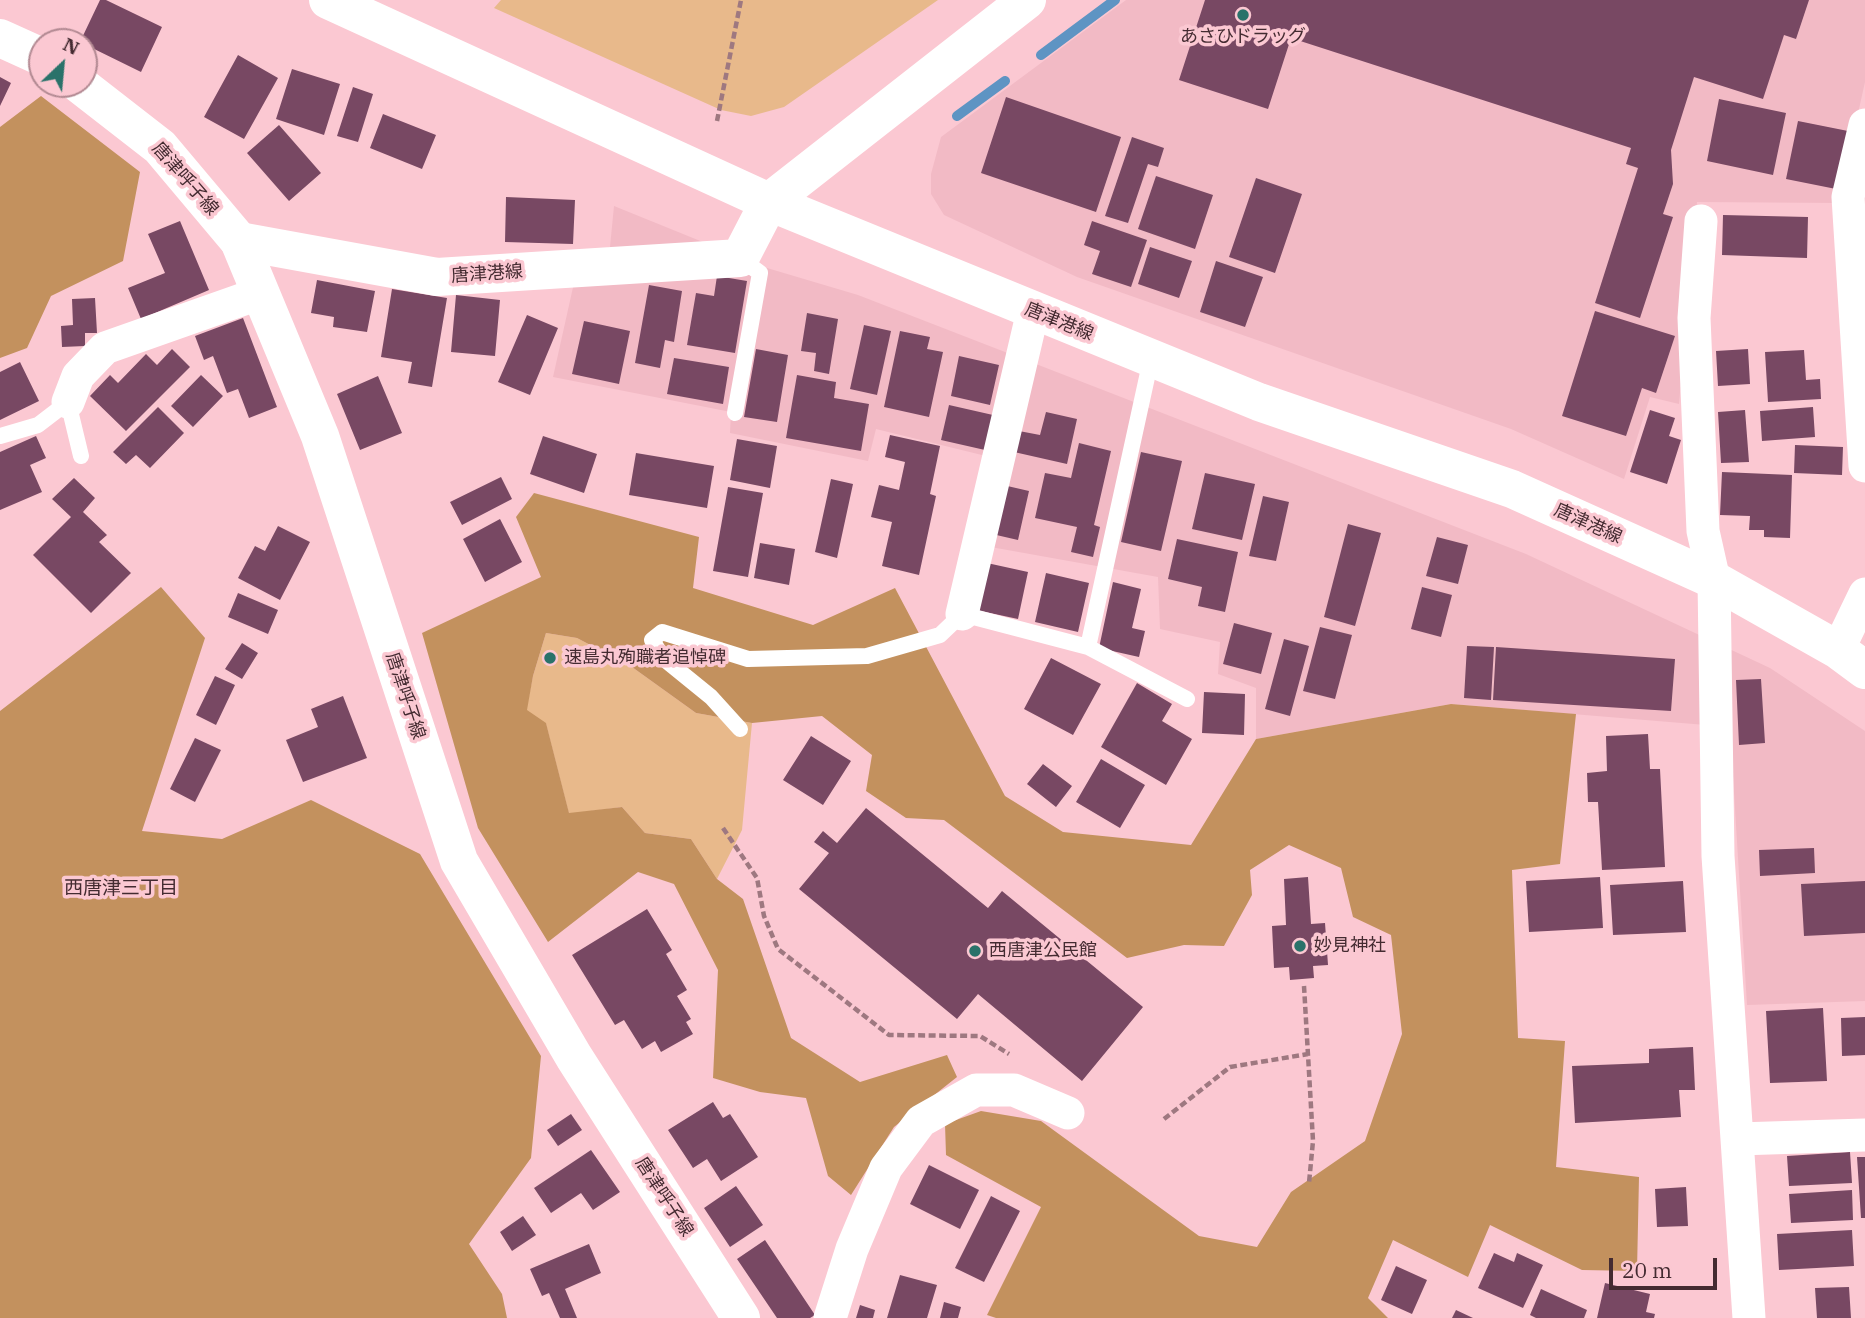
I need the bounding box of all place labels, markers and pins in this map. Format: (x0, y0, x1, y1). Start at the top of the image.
marker: あさひドラッグ (1235, 7, 1251, 23)
place label: あさひドラッグ (1180, 26, 1306, 48)
place label: 速島丸殉職者追悼碑 (564, 647, 726, 669)
marker: 速島丸殉職者追悼碑 (542, 650, 558, 666)
place label: 妙見神社 (1314, 935, 1386, 957)
marker: 妙見神社 (1292, 938, 1308, 954)
place label: 西唐津公民館 (989, 940, 1097, 962)
marker: 西唐津公民館 (967, 943, 983, 959)

